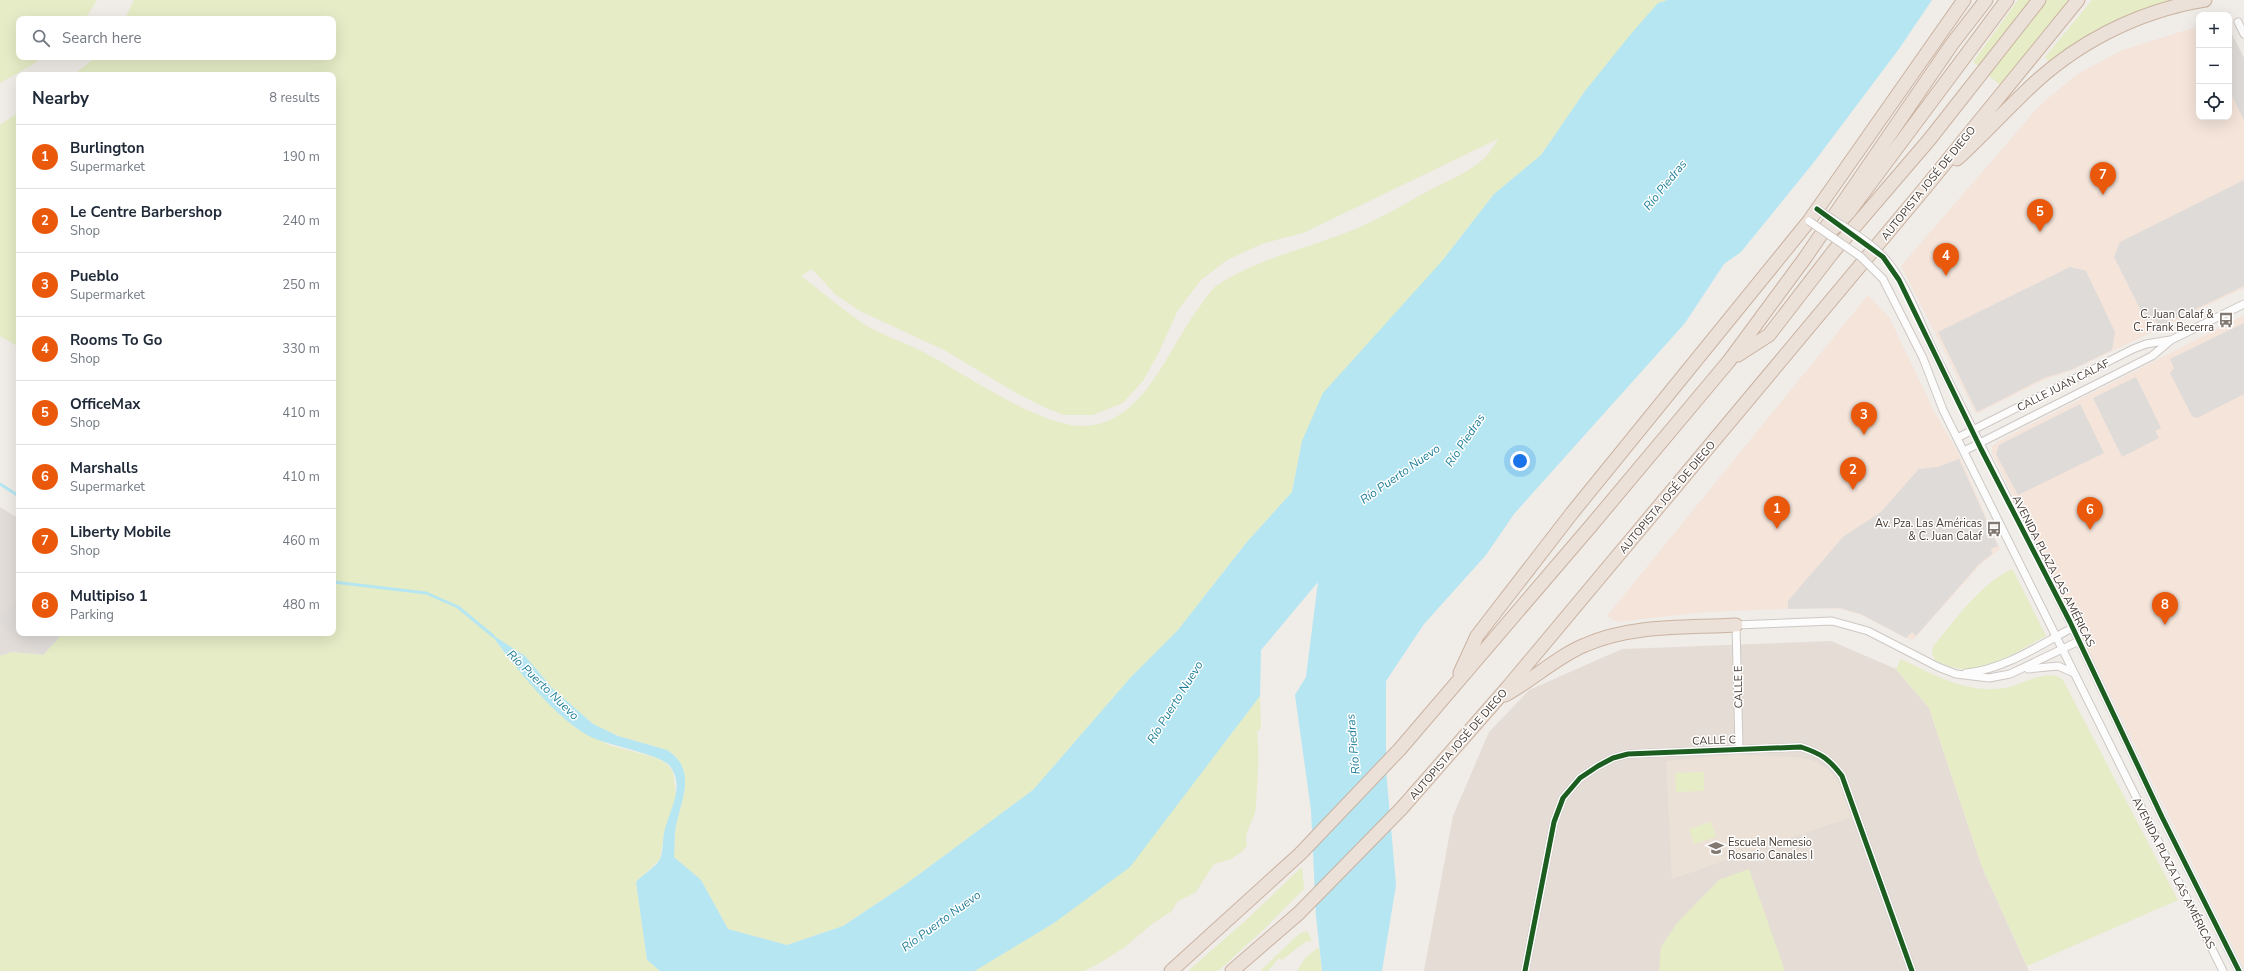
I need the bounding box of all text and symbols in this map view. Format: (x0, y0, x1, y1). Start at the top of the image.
map controls (2196, 12, 2232, 120)
button: + (2196, 12, 2232, 48)
search box (16, 16, 336, 60)
icon: search (30, 27, 52, 49)
text: Search here (62, 28, 142, 48)
button: − (2196, 48, 2232, 84)
button: locate (2196, 84, 2232, 120)
text: Nearby (32, 87, 89, 110)
text: 8 results (269, 89, 320, 107)
street label: AUTOPISTA JOSÉ DE DIEGO (1877, 122, 1979, 244)
text: Burlington (70, 138, 144, 158)
text: 1 (41, 148, 49, 166)
text: 190 m (282, 148, 320, 166)
water label: Río Piedras (1640, 156, 1690, 214)
text: Supermarket (70, 158, 145, 176)
pin: 7 (2090, 162, 2116, 195)
pin: 5 (2027, 199, 2053, 232)
text: Le Centre Barbershop (70, 202, 222, 222)
text: 2 (41, 212, 49, 230)
text: 240 m (282, 212, 320, 230)
text: Shop (70, 222, 100, 240)
pin: 4 (1933, 243, 1959, 276)
text: Pueblo (70, 266, 119, 286)
text: 3 (41, 276, 49, 294)
text: 250 m (282, 276, 320, 294)
text: Supermarket (70, 286, 145, 304)
place label: C. Juan Calaf & C. Frank Becerra (2133, 307, 2214, 335)
bus stop icon: C. Juan Calaf & C. Frank Becerra (2217, 311, 2235, 329)
text: Rooms To Go (70, 330, 162, 350)
text: 4 (41, 340, 49, 358)
text: 330 m (282, 340, 320, 358)
text: Shop (70, 350, 100, 368)
street label: CALLE JUAN CALAF (2014, 356, 2112, 415)
text: OfficeMax (70, 394, 141, 414)
pin: 3 (1851, 402, 1877, 435)
text: 5 (41, 404, 49, 422)
text: 410 m (282, 404, 320, 422)
water label: Río Piedras (1441, 410, 1489, 470)
text: Shop (70, 414, 100, 432)
street label: AUTOPISTA JOSÉ DE DIEGO (1615, 437, 1719, 557)
water label: Río Puerto Nuevo (1357, 440, 1444, 508)
your location (1510, 451, 1530, 471)
pin: 2 (1840, 457, 1866, 490)
text: Marshalls (70, 458, 138, 478)
text: 6 (41, 468, 49, 486)
text: 410 m (282, 468, 320, 486)
text: Supermarket (70, 478, 145, 496)
street label: AVENIDA PLAZA LAS AMÉRICAS (2009, 492, 2099, 650)
pin: 1 (1764, 496, 1790, 529)
pin: 6 (2077, 497, 2103, 530)
place label: Av. Pza. Las Américas & C. Juan Calaf (1875, 516, 1982, 544)
bus stop icon: Av. Pza. Las Américas & C. Juan Calaf (1985, 520, 2003, 538)
text: Liberty Mobile (70, 522, 171, 542)
text: 7 (41, 532, 49, 550)
text: 460 m (282, 532, 320, 550)
text: Shop (70, 542, 100, 560)
text: Multipiso 1 (70, 586, 148, 606)
pin: 8 (2152, 592, 2178, 625)
text: 8 (41, 596, 49, 614)
text: 480 m (282, 596, 320, 614)
text: Parking (70, 606, 114, 624)
water label: Río Puerto Nuevo (503, 646, 583, 724)
water label: Río Puerto Nuevo (1143, 657, 1207, 746)
street label: CALLE E (1731, 665, 1746, 709)
street label: AUTOPISTA JOSÉ DE DIEGO (1405, 685, 1511, 803)
water label: Río Piedras (1342, 713, 1364, 775)
street label: CALLE C (1692, 732, 1736, 749)
street label: AVENIDA PLAZA LAS AMÉRICAS (2129, 794, 2219, 952)
place label: Escuela Nemesio Rosario Canales I (1728, 835, 1813, 863)
school or university icon: Escuela Nemesio Rosario Canales I (1707, 839, 1725, 857)
water label: Río Puerto Nuevo (898, 887, 984, 955)

